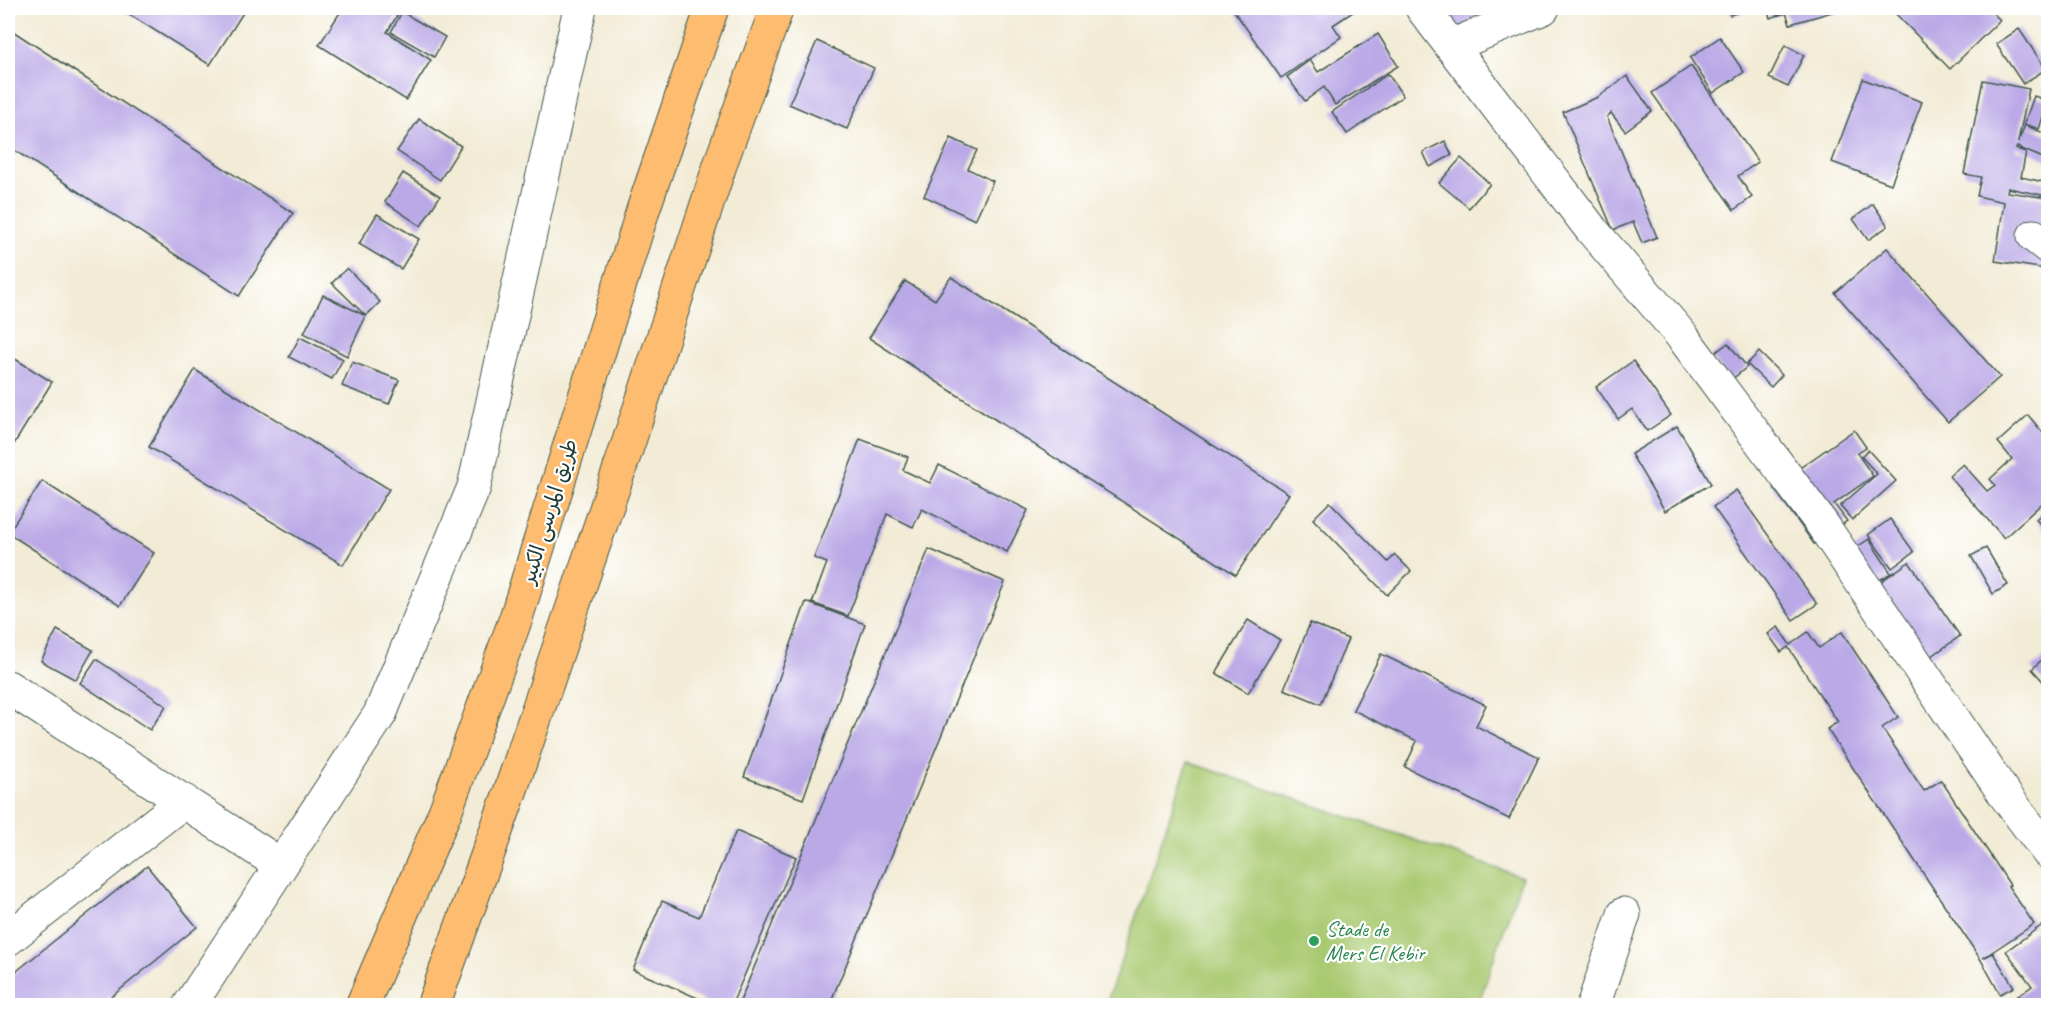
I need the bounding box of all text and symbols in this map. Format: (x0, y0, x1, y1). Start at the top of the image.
street label: طريق المرسى الكبير (514, 436, 584, 589)
place label: Stade de Mers El Kebir (1326, 916, 1426, 966)
marker: Stade de Mers El Kebir (1307, 934, 1321, 948)

